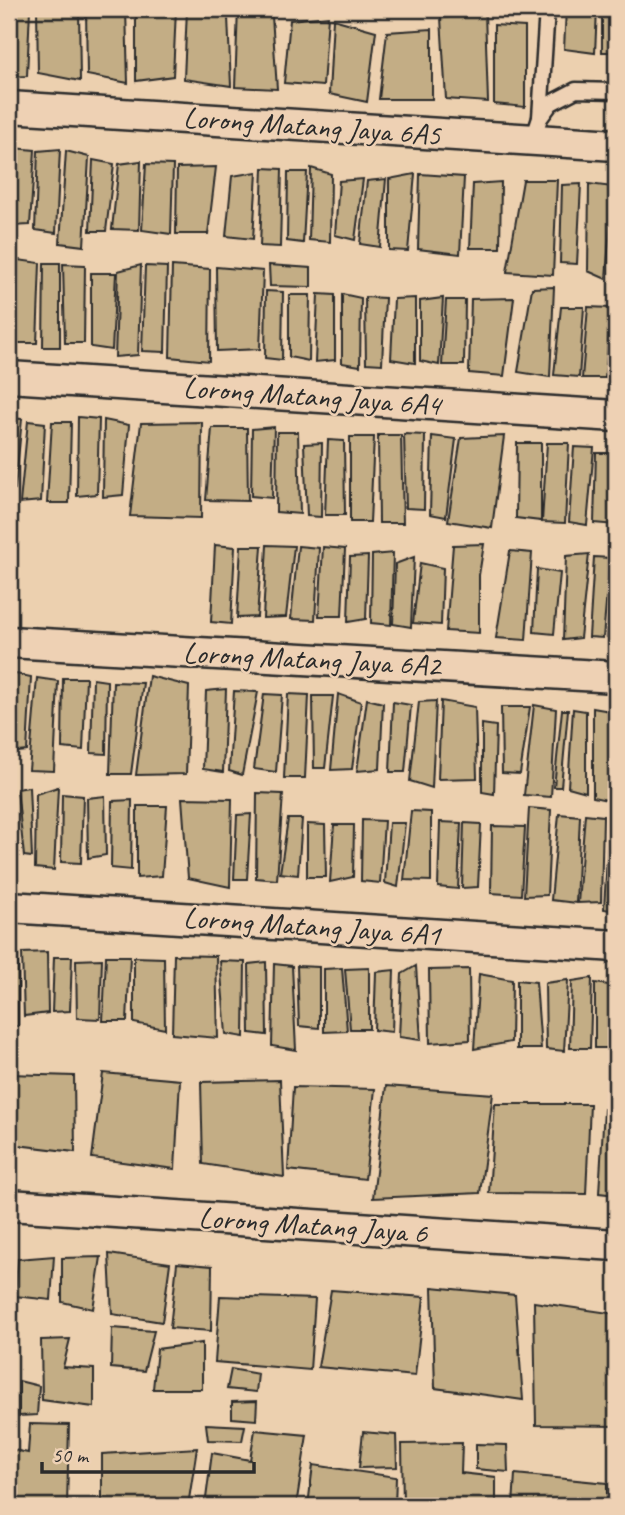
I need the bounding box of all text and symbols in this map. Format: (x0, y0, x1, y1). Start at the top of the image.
street label: Lorong Matang Jaya 6A5 (182, 98, 443, 154)
street label: Lorong Matang Jaya 6A4 (182, 368, 444, 424)
street label: Lorong Matang Jaya 6A2 (182, 633, 444, 685)
street label: Lorong Matang Jaya 6A1 (182, 898, 443, 954)
street label: Lorong Matang Jaya 6 (197, 1198, 430, 1252)
scale bar (42, 1431, 254, 1475)
text: 50 m (52, 1442, 90, 1468)

